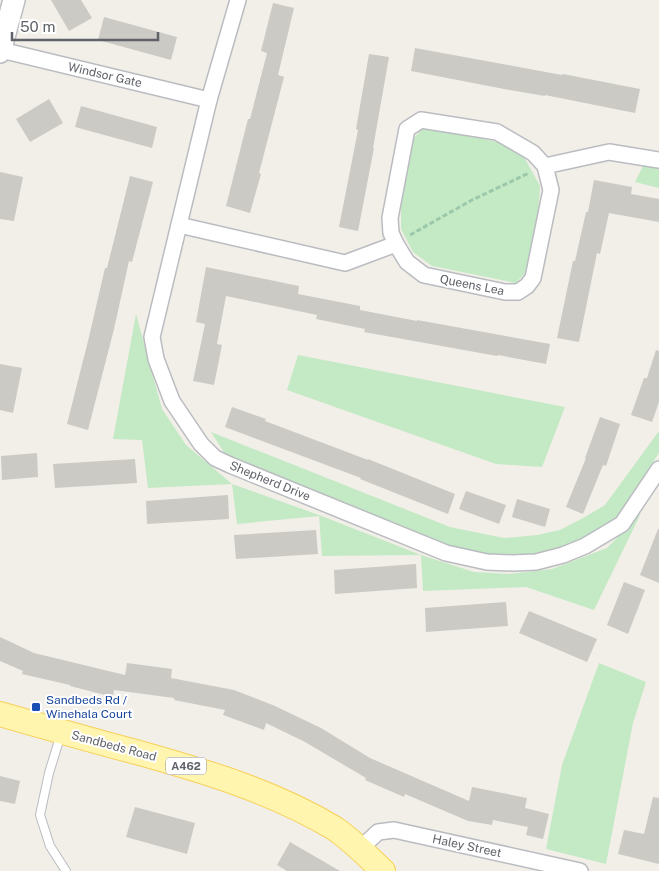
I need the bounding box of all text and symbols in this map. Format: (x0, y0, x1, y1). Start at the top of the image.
scale bar (12, 10, 159, 42)
text: 50 m (20, 18, 55, 35)
street label: Windsor Gate (67, 60, 144, 90)
street label: Queens Lea (439, 272, 505, 298)
street label: Shepherd Drive (228, 458, 313, 504)
place label: Sandbeds Rd / Winehala Court (46, 693, 132, 721)
marker: Sandbeds Rd / Winehala Court (30, 701, 42, 713)
street label: Sandbeds Road (70, 728, 158, 764)
road number: A462 (166, 758, 206, 774)
street label: Haley Street (431, 832, 503, 860)

